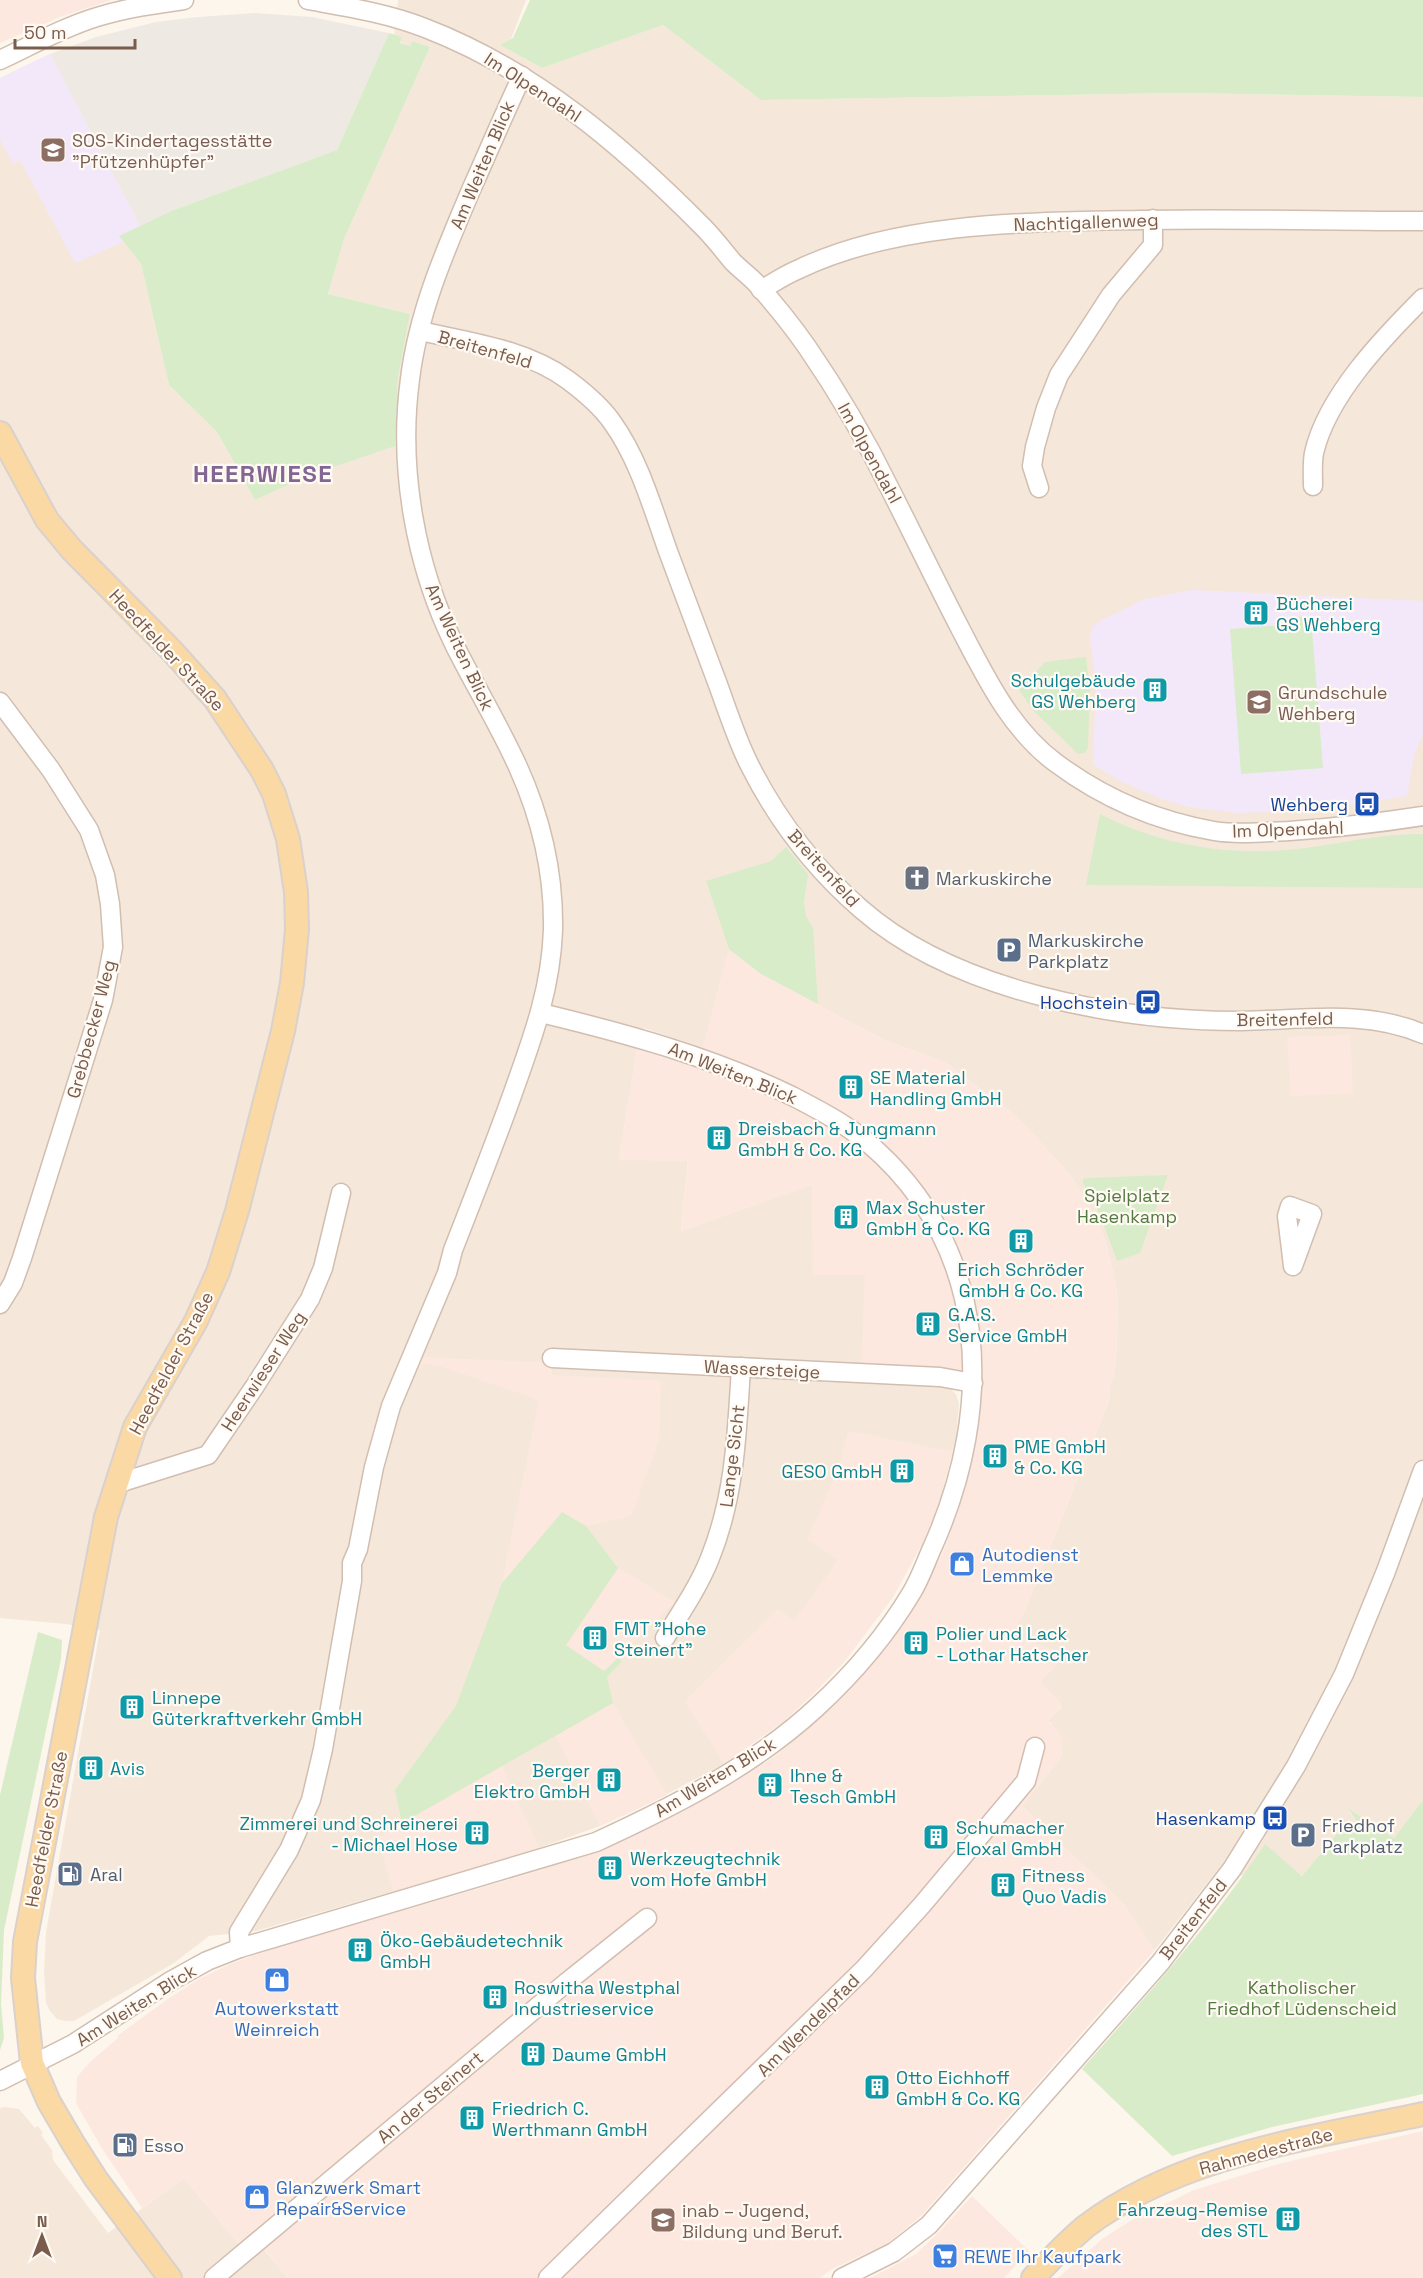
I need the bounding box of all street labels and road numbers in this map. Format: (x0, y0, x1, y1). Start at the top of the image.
street label: Im Olpendahl (480, 47, 586, 127)
street label: Am Weiten Blick (445, 97, 520, 233)
street label: Nachtigallenweg (1013, 208, 1159, 236)
street label: Breitenfeld (435, 325, 535, 373)
street label: Im Olpendahl (833, 399, 907, 507)
street label: Am Weiten Blick (421, 580, 500, 714)
street label: Heedfelder Straße (104, 584, 230, 716)
street label: Im Olpendahl (1232, 816, 1344, 842)
street label: Breitenfeld (783, 824, 865, 912)
street label: Grebbecker Weg (61, 957, 121, 1101)
street label: Breitenfeld (1236, 1007, 1334, 1031)
street label: Am Weiten Blick (665, 1037, 801, 1109)
street label: Heedfelder Straße (124, 1287, 218, 1439)
street label: Heerwieser Weg (216, 1307, 310, 1435)
street label: Wassersteige (703, 1354, 821, 1384)
street label: Lange Sicht (714, 1403, 750, 1509)
street label: Am Weiten Blick (650, 1732, 780, 1822)
street label: Heedfelder Straße (20, 1749, 72, 1909)
street label: Breitenfeld (1154, 1874, 1232, 1964)
street label: Am Weiten Blick (72, 1959, 201, 2051)
street label: Am Wendelpfad (752, 1969, 864, 2081)
street label: An der Steinert (372, 2046, 488, 2148)
street label: Rahmedestraße (1197, 2122, 1335, 2180)

